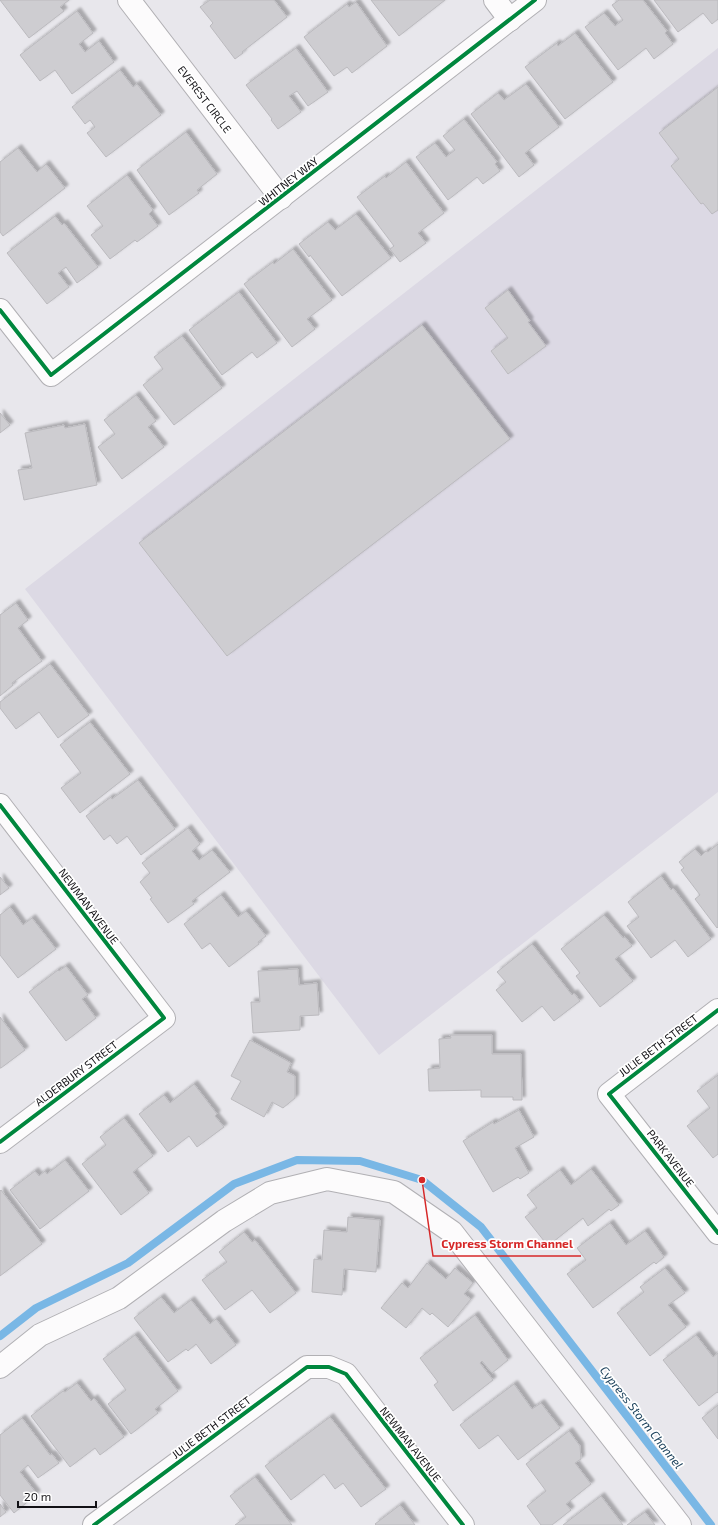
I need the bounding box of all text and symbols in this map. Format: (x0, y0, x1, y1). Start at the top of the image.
street label: EVEREST CIRCLE (176, 63, 234, 135)
street label: WHITNEY WAY (256, 153, 321, 208)
street label: NEWMAN AVENUE (56, 866, 122, 946)
street label: JULIE BETH STREET (616, 1011, 701, 1079)
street label: ALDERBURY STREET (32, 1037, 120, 1108)
street label: PARK AVENUE (645, 1127, 697, 1189)
callout: Cypress Storm Channel (433, 1232, 581, 1256)
text: Cypress Storm Channel (441, 1236, 573, 1251)
water label: Cypress Storm Channel (597, 1363, 686, 1472)
street label: JULIE BETH STREET (169, 1393, 254, 1461)
street label: NEWMAN AVENUE (378, 1404, 444, 1484)
scale bar (18, 1483, 96, 1509)
text: 20 m (24, 1489, 51, 1503)

